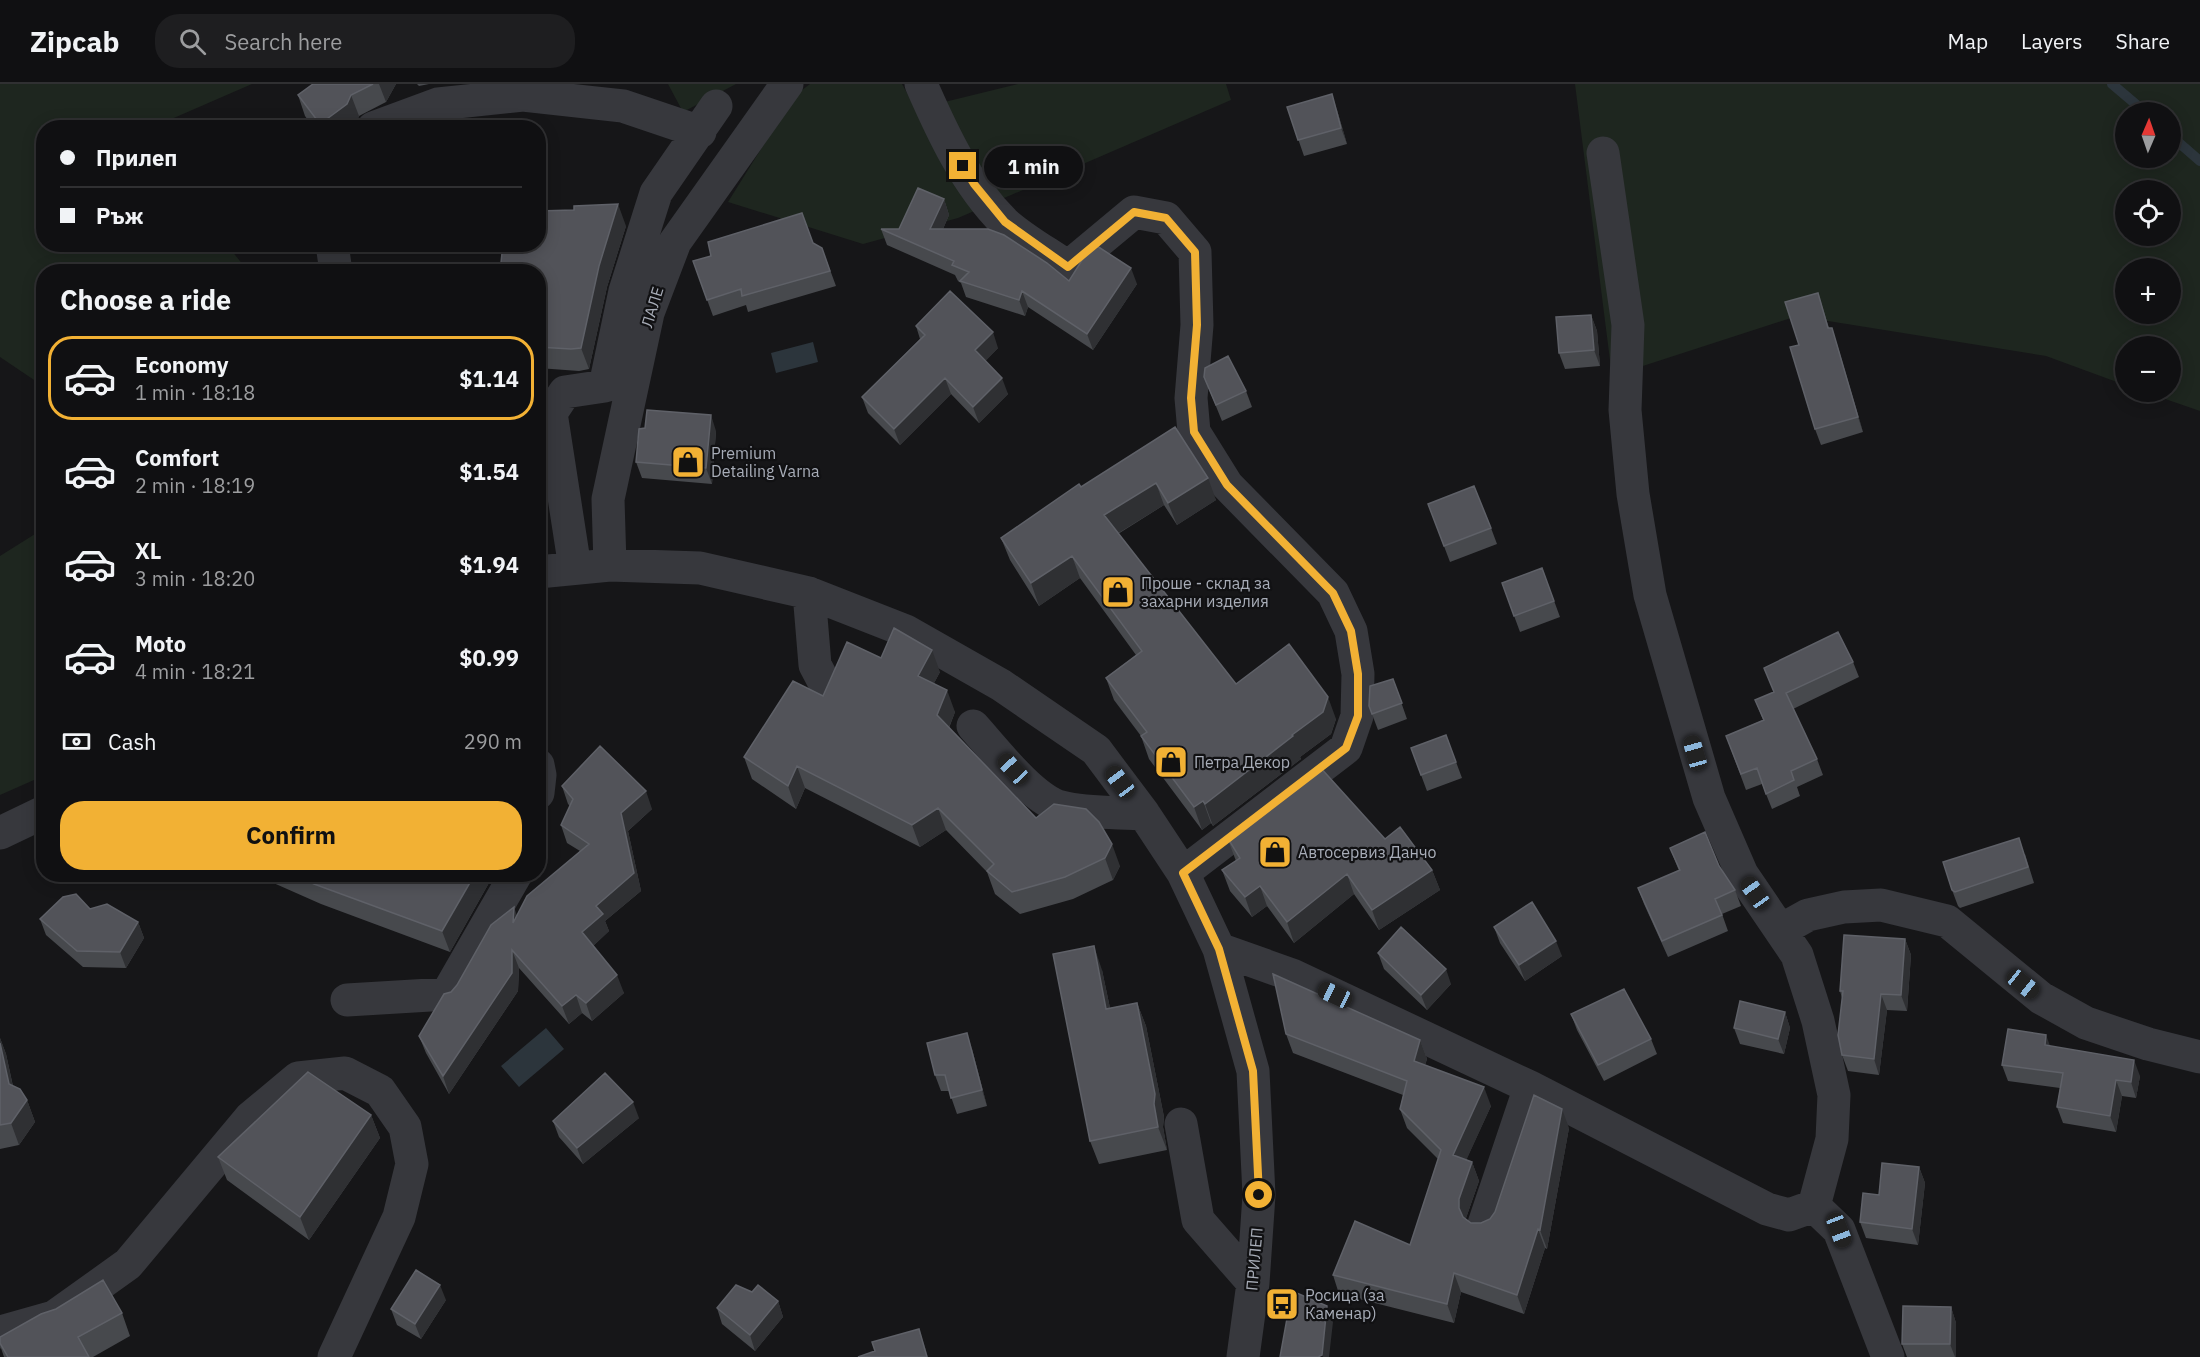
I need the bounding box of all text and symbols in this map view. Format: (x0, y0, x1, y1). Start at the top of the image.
search box (155, 14, 575, 68)
text: Zipcab (30, 23, 119, 60)
icon: search (176, 25, 209, 58)
text: Search here (224, 27, 342, 56)
text: Map (1948, 27, 1988, 55)
text: Layers (2021, 27, 2083, 55)
text: Share (2116, 27, 2170, 55)
north arrow (2115, 102, 2181, 168)
map controls (2115, 102, 2181, 402)
text: Прилеп (96, 143, 177, 172)
callout: 1 min (984, 145, 1083, 187)
route end (949, 152, 976, 179)
text: 1 min (1007, 153, 1060, 180)
button: locate (2115, 180, 2181, 246)
text: Ръж (96, 201, 144, 230)
button: + (2115, 258, 2181, 324)
text: Choose a ride (60, 282, 231, 317)
street label: ЛАЛЕ (636, 284, 668, 330)
button: − (2115, 336, 2181, 402)
text: Economy (135, 350, 229, 379)
icon: car (63, 351, 117, 405)
text: $1.14 (459, 364, 519, 393)
text: 1 min · 18:18 (135, 379, 255, 406)
text: Comfort (135, 443, 219, 472)
place label: Premium Detailing Varna (711, 443, 820, 481)
icon: car (63, 444, 117, 498)
shop icon: Premium Detailing Varna (670, 444, 706, 480)
text: $1.54 (459, 457, 519, 486)
text: 2 min · 18:19 (135, 472, 255, 499)
text: XL (135, 536, 161, 565)
icon: car (63, 537, 117, 591)
text: $1.94 (459, 550, 519, 579)
text: 3 min · 18:20 (135, 565, 255, 592)
place label: Проше - склад за захарни изделия (1141, 573, 1271, 611)
shop icon: Проше - склад за захарни изделия (1100, 574, 1136, 610)
text: Moto (135, 629, 186, 658)
icon: car (63, 630, 117, 684)
text: $0.99 (459, 643, 519, 672)
text: 4 min · 18:21 (135, 658, 255, 685)
icon: cash (60, 725, 93, 758)
text: Cash (108, 727, 157, 756)
text: 290 m (464, 728, 522, 755)
car (1681, 733, 1709, 773)
shop icon: Петра Декор (1153, 744, 1189, 780)
car (994, 750, 1032, 788)
place label: Петра Декор (1194, 752, 1290, 772)
car (1102, 762, 1138, 802)
button: Confirm (60, 801, 522, 870)
shop icon: Автосервиз Данчо (1257, 834, 1293, 870)
place label: Автосервиз Данчо (1298, 842, 1437, 862)
car (1737, 873, 1773, 913)
car (2003, 966, 2043, 1002)
car (1315, 979, 1355, 1011)
route start (1245, 1181, 1272, 1208)
car (1824, 1210, 1854, 1250)
street label: ПРИЛЕП (1241, 1227, 1267, 1291)
place label: Росица (за Каменар) (1305, 1285, 1385, 1323)
bus stop icon: Росица (за Каменар) (1264, 1286, 1300, 1322)

